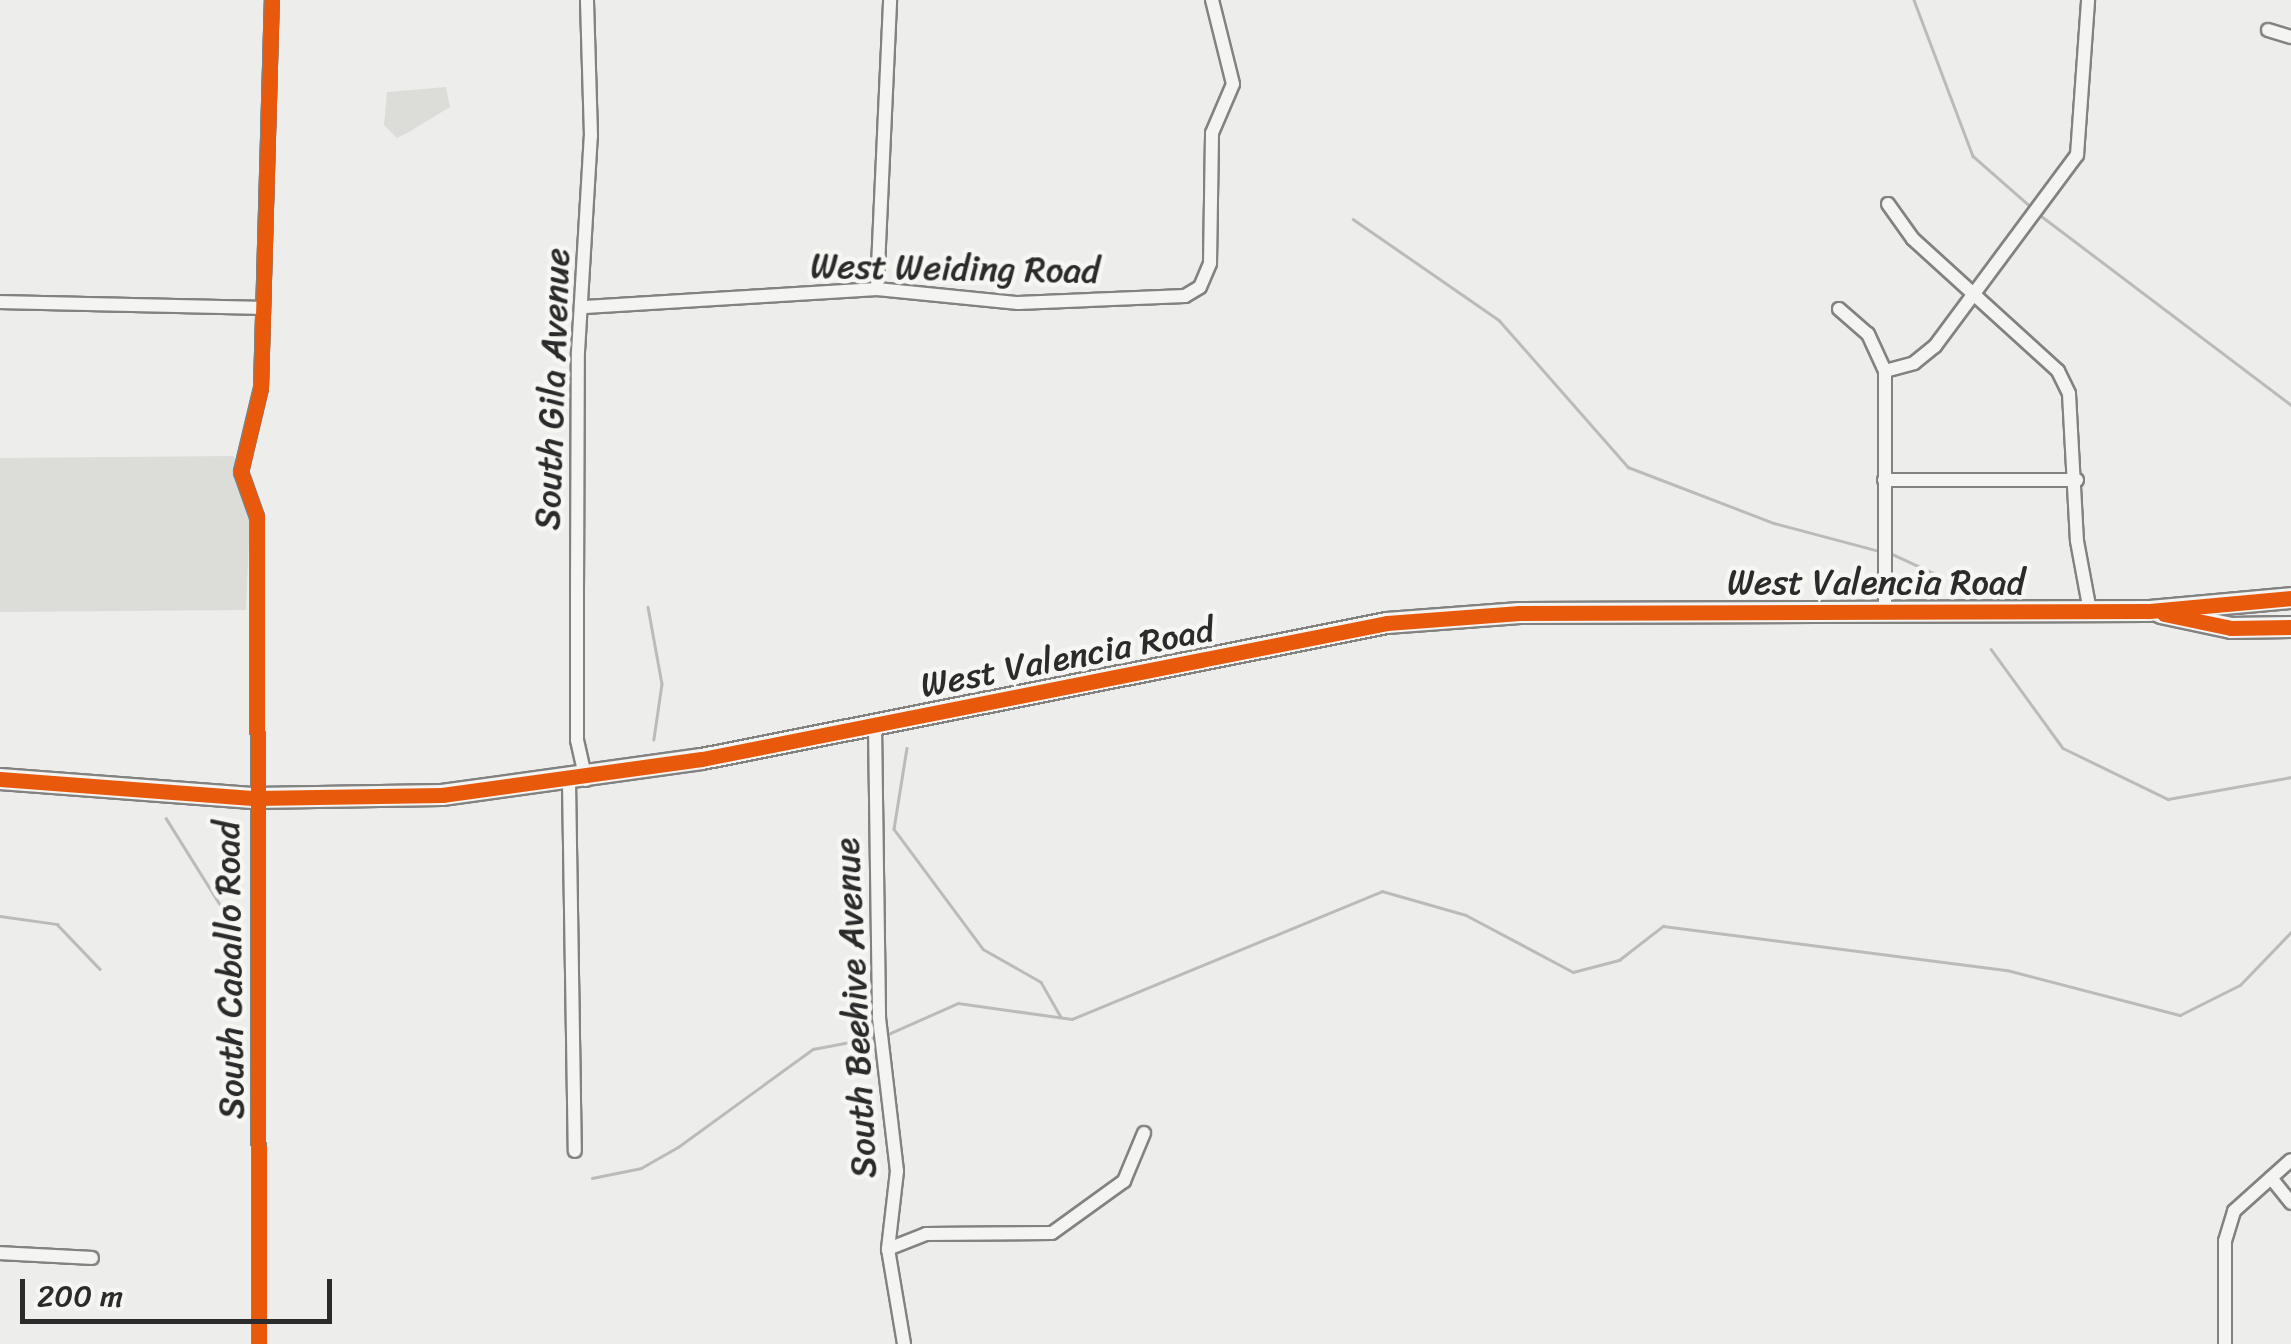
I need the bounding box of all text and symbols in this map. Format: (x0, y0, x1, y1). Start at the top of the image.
street label: West Weiding Road (810, 244, 1100, 292)
street label: South Gila Avenue (526, 248, 578, 530)
street label: West Valencia Road (1727, 561, 2025, 603)
street label: West Valencia Road (917, 608, 1217, 706)
street label: South Caballo Road (205, 820, 253, 1120)
street label: South Beehive Avenue (825, 836, 885, 1180)
scale bar (25, 1259, 338, 1321)
text: 200 m (37, 1269, 123, 1323)

